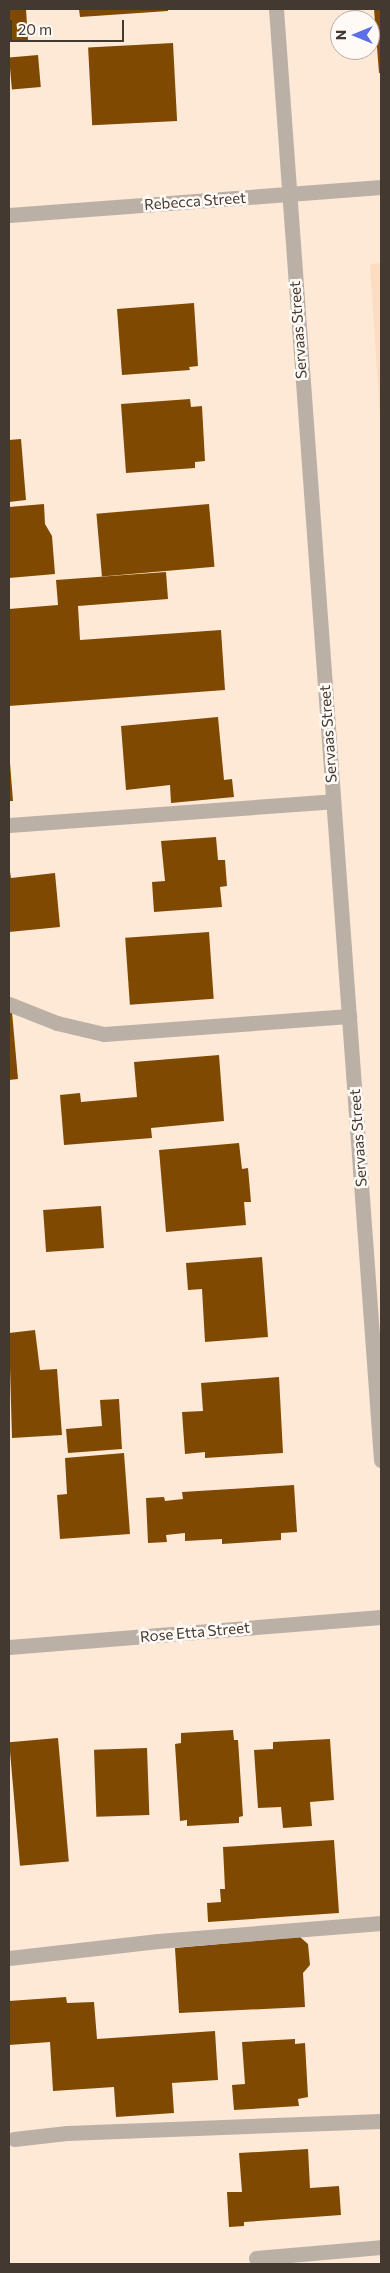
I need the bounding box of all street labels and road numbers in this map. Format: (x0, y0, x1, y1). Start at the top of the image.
street label: Rebecca Street (143, 188, 247, 214)
street label: Servaas Street (286, 280, 310, 380)
street label: Servaas Street (316, 684, 340, 784)
street label: Servaas Street (346, 1088, 370, 1188)
street label: Rose Etta Street (139, 1618, 251, 1646)

